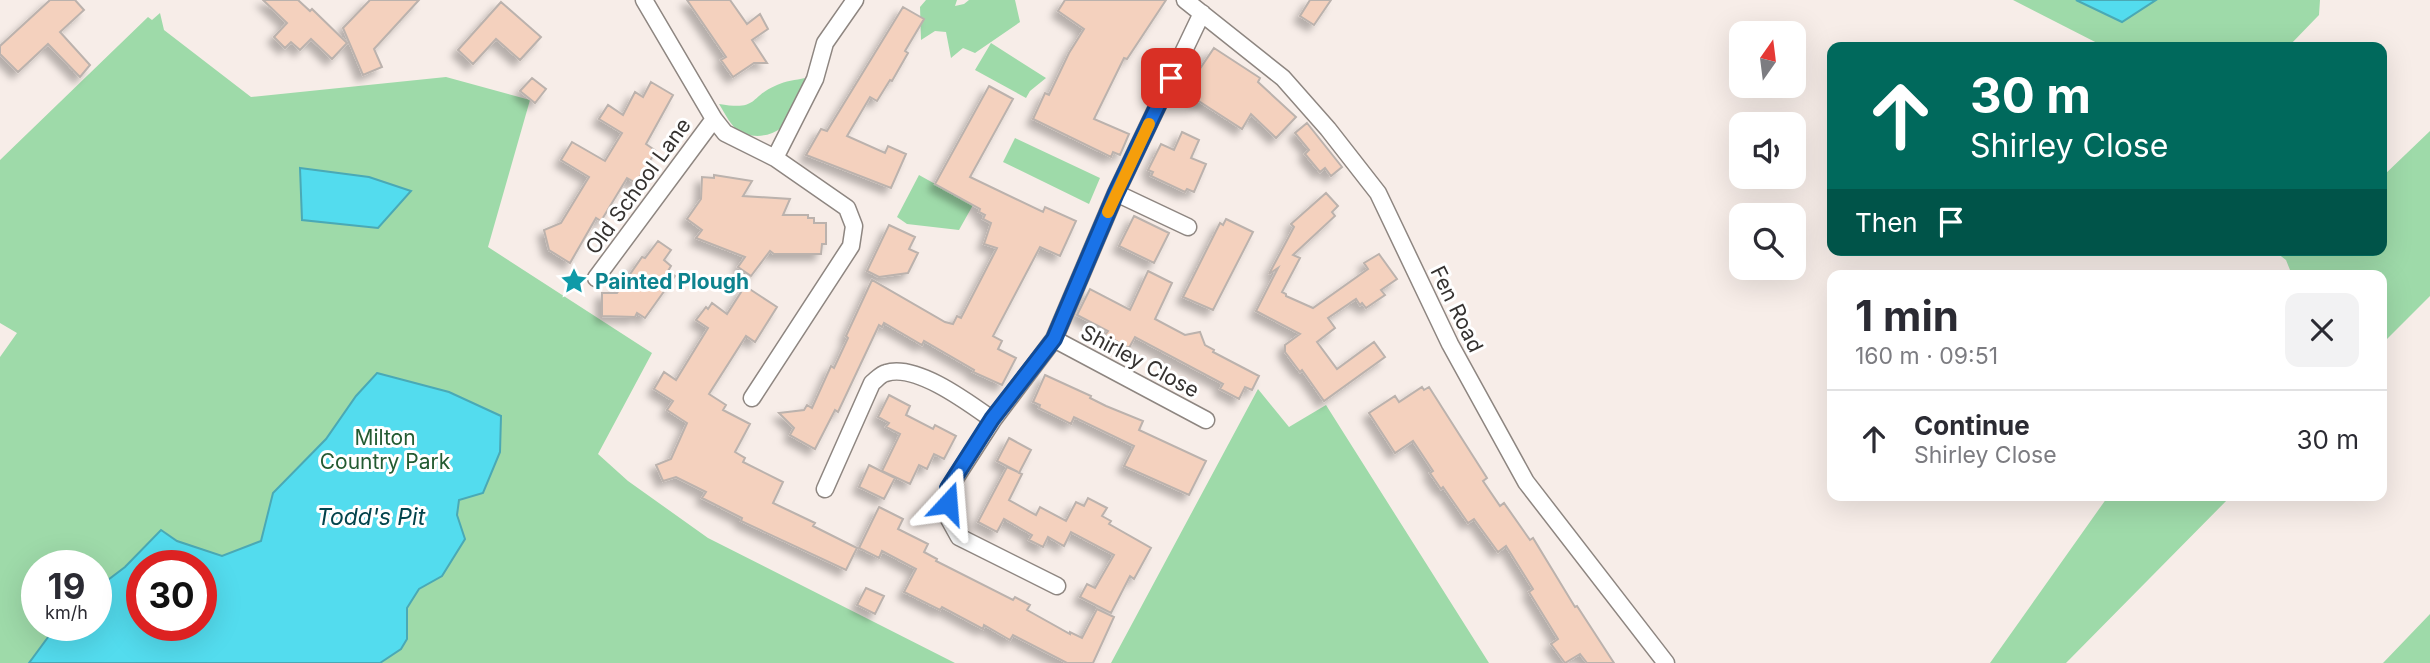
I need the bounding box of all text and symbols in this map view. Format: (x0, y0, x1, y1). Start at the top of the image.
north arrow (1729, 21, 1806, 98)
map controls (1729, 21, 1806, 280)
pin (1141, 48, 1201, 108)
icon: arrive (1152, 59, 1190, 97)
text: 30 m (1970, 66, 2091, 125)
icon: ahead (1855, 70, 1946, 161)
button: sound (1729, 112, 1806, 189)
street label: Old School Lane (580, 113, 696, 259)
text: Shirley Close (1970, 126, 2168, 165)
button: search (1729, 203, 1806, 280)
icon: arrive (1932, 203, 1970, 241)
text: Then (1855, 207, 1918, 238)
street label: Fen Road (1425, 262, 1489, 356)
place icon: Painted Plough (559, 266, 589, 296)
place label: Painted Plough (595, 269, 749, 294)
text: 1 min (1855, 290, 1959, 341)
button: close (2285, 293, 2359, 367)
street label: Shirley Close (1077, 319, 1203, 403)
text: 160 m · 09:51 (1855, 342, 1998, 370)
text: Continue (1914, 410, 2030, 441)
icon: ahead (1855, 420, 1893, 458)
text: 30 m (2296, 424, 2359, 455)
park label: Milton Country Park (320, 425, 451, 474)
text: Shirley Close (1914, 441, 2057, 469)
position arrow (911, 466, 985, 540)
water label: Todd's Pit (317, 503, 426, 531)
speed limit sign: 30 (126, 550, 217, 641)
text: 19 (48, 565, 85, 607)
text: km/h (45, 602, 88, 623)

